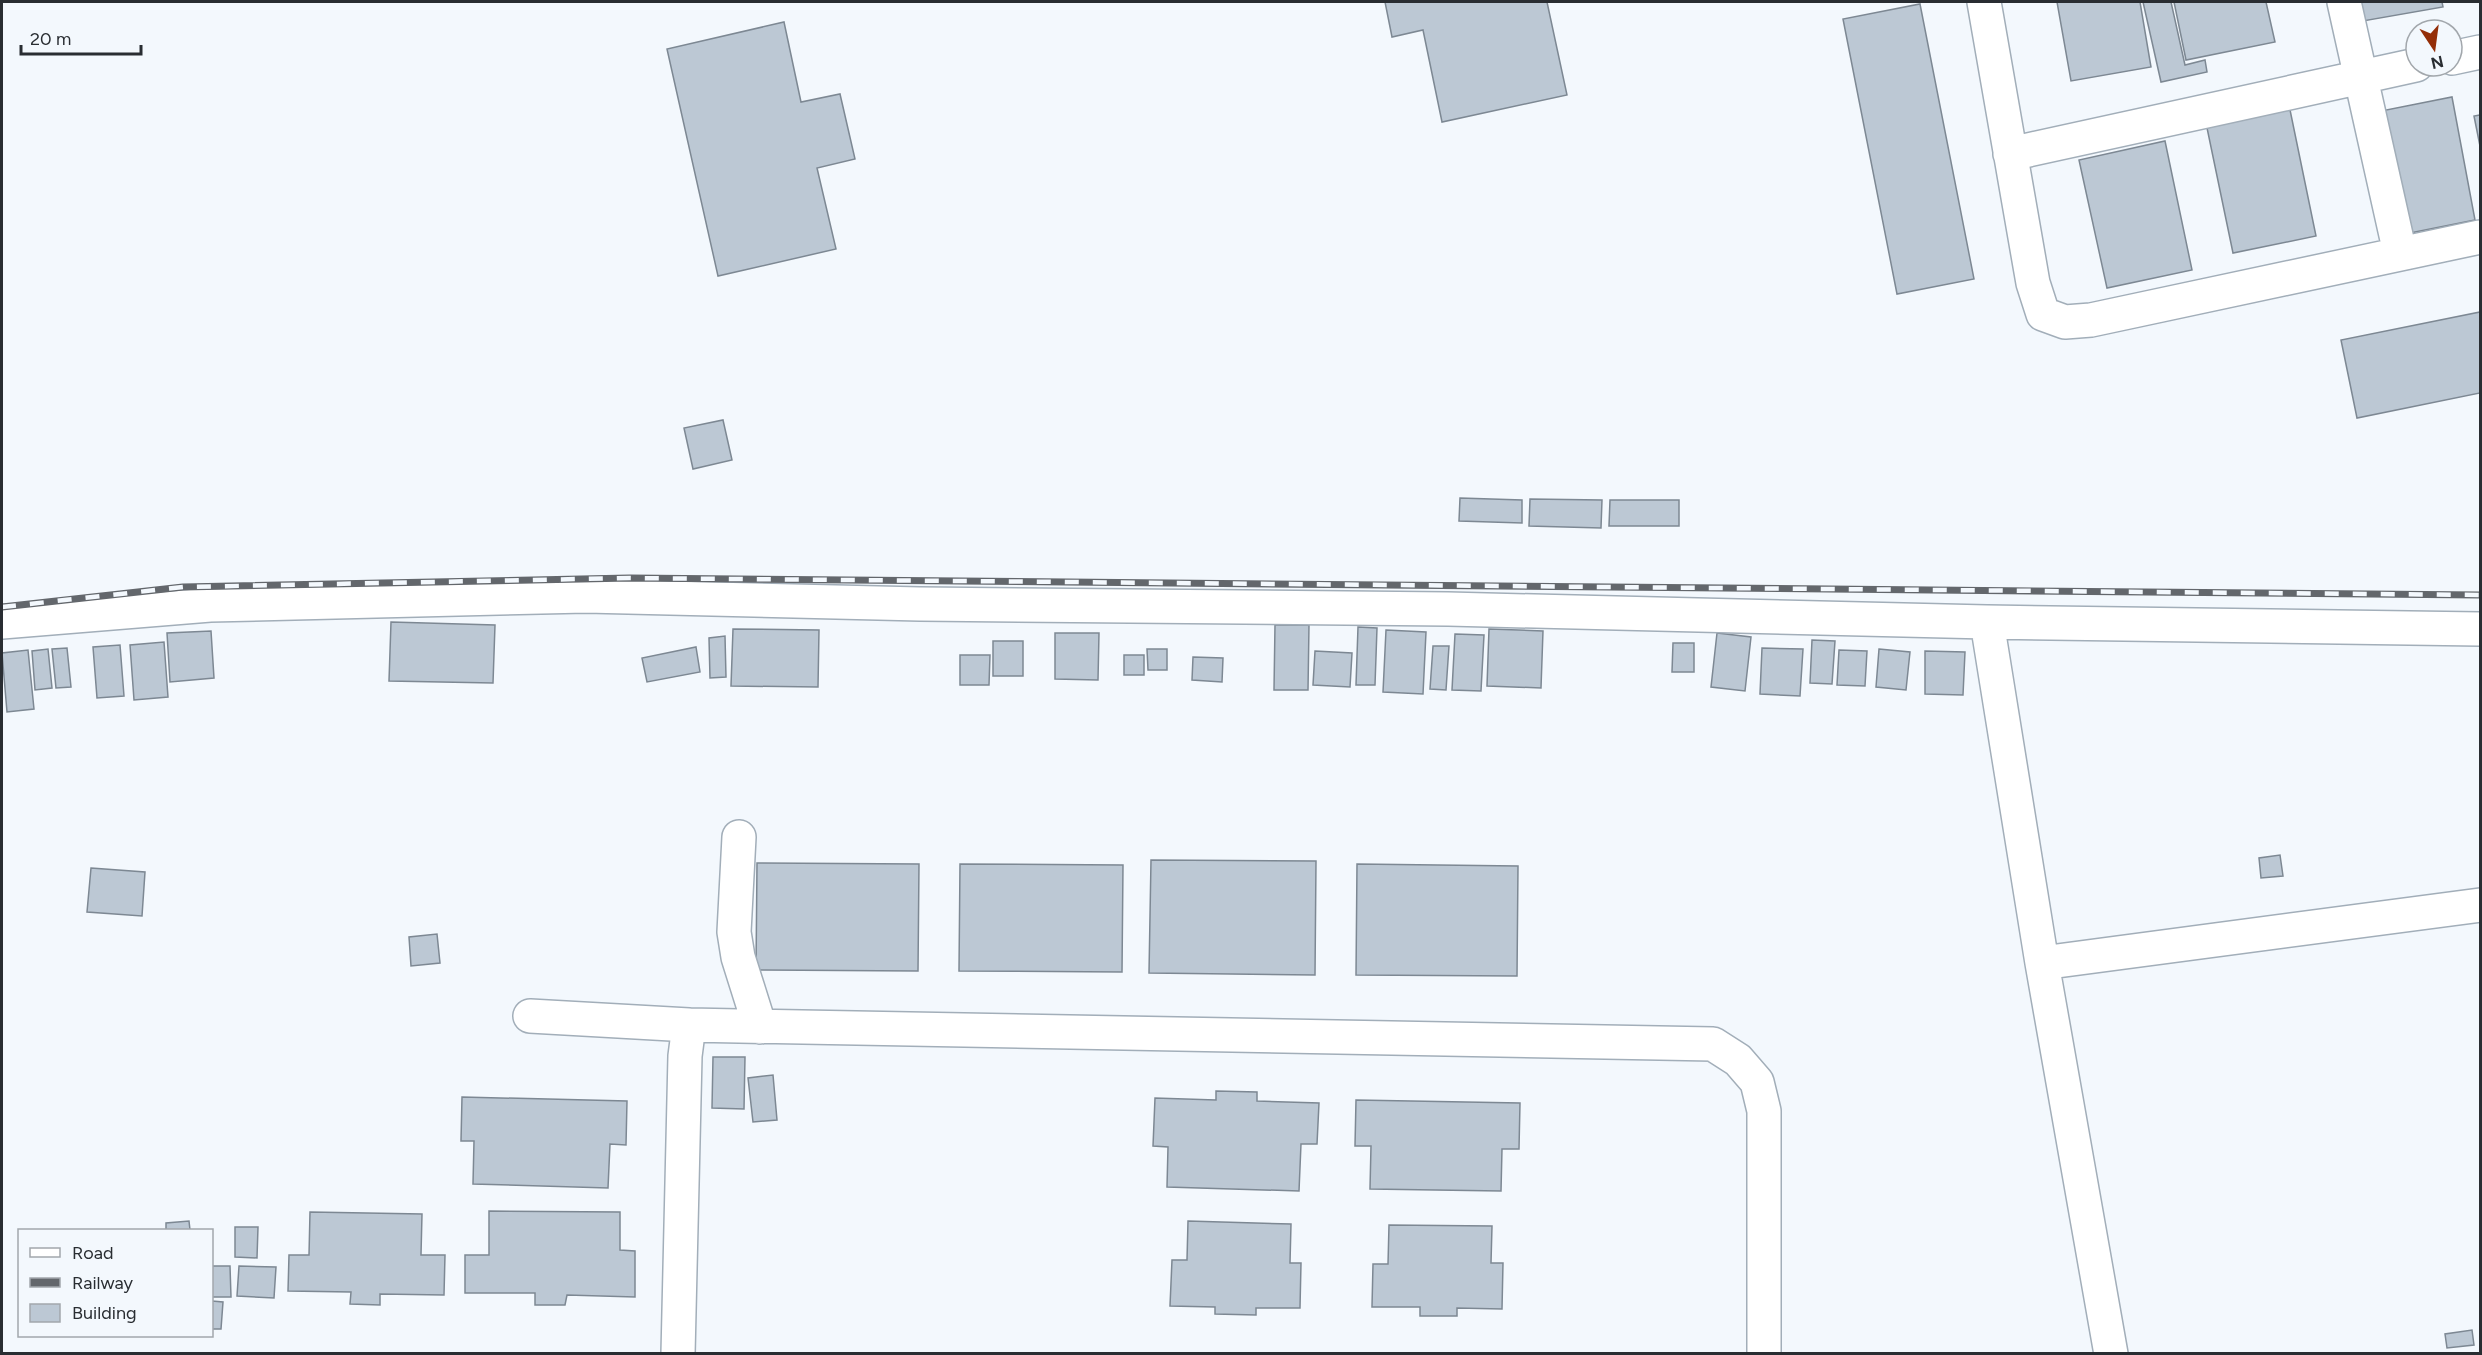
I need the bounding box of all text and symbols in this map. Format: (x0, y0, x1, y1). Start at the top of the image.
scale bar (21, 18, 141, 56)
north arrow (2404, 18, 2464, 78)
text: 20 m (30, 28, 71, 50)
text: N (2429, 51, 2445, 73)
legend (18, 1229, 213, 1337)
text: Road (72, 1242, 113, 1264)
text: Railway (72, 1272, 134, 1294)
text: Building (72, 1302, 137, 1324)

